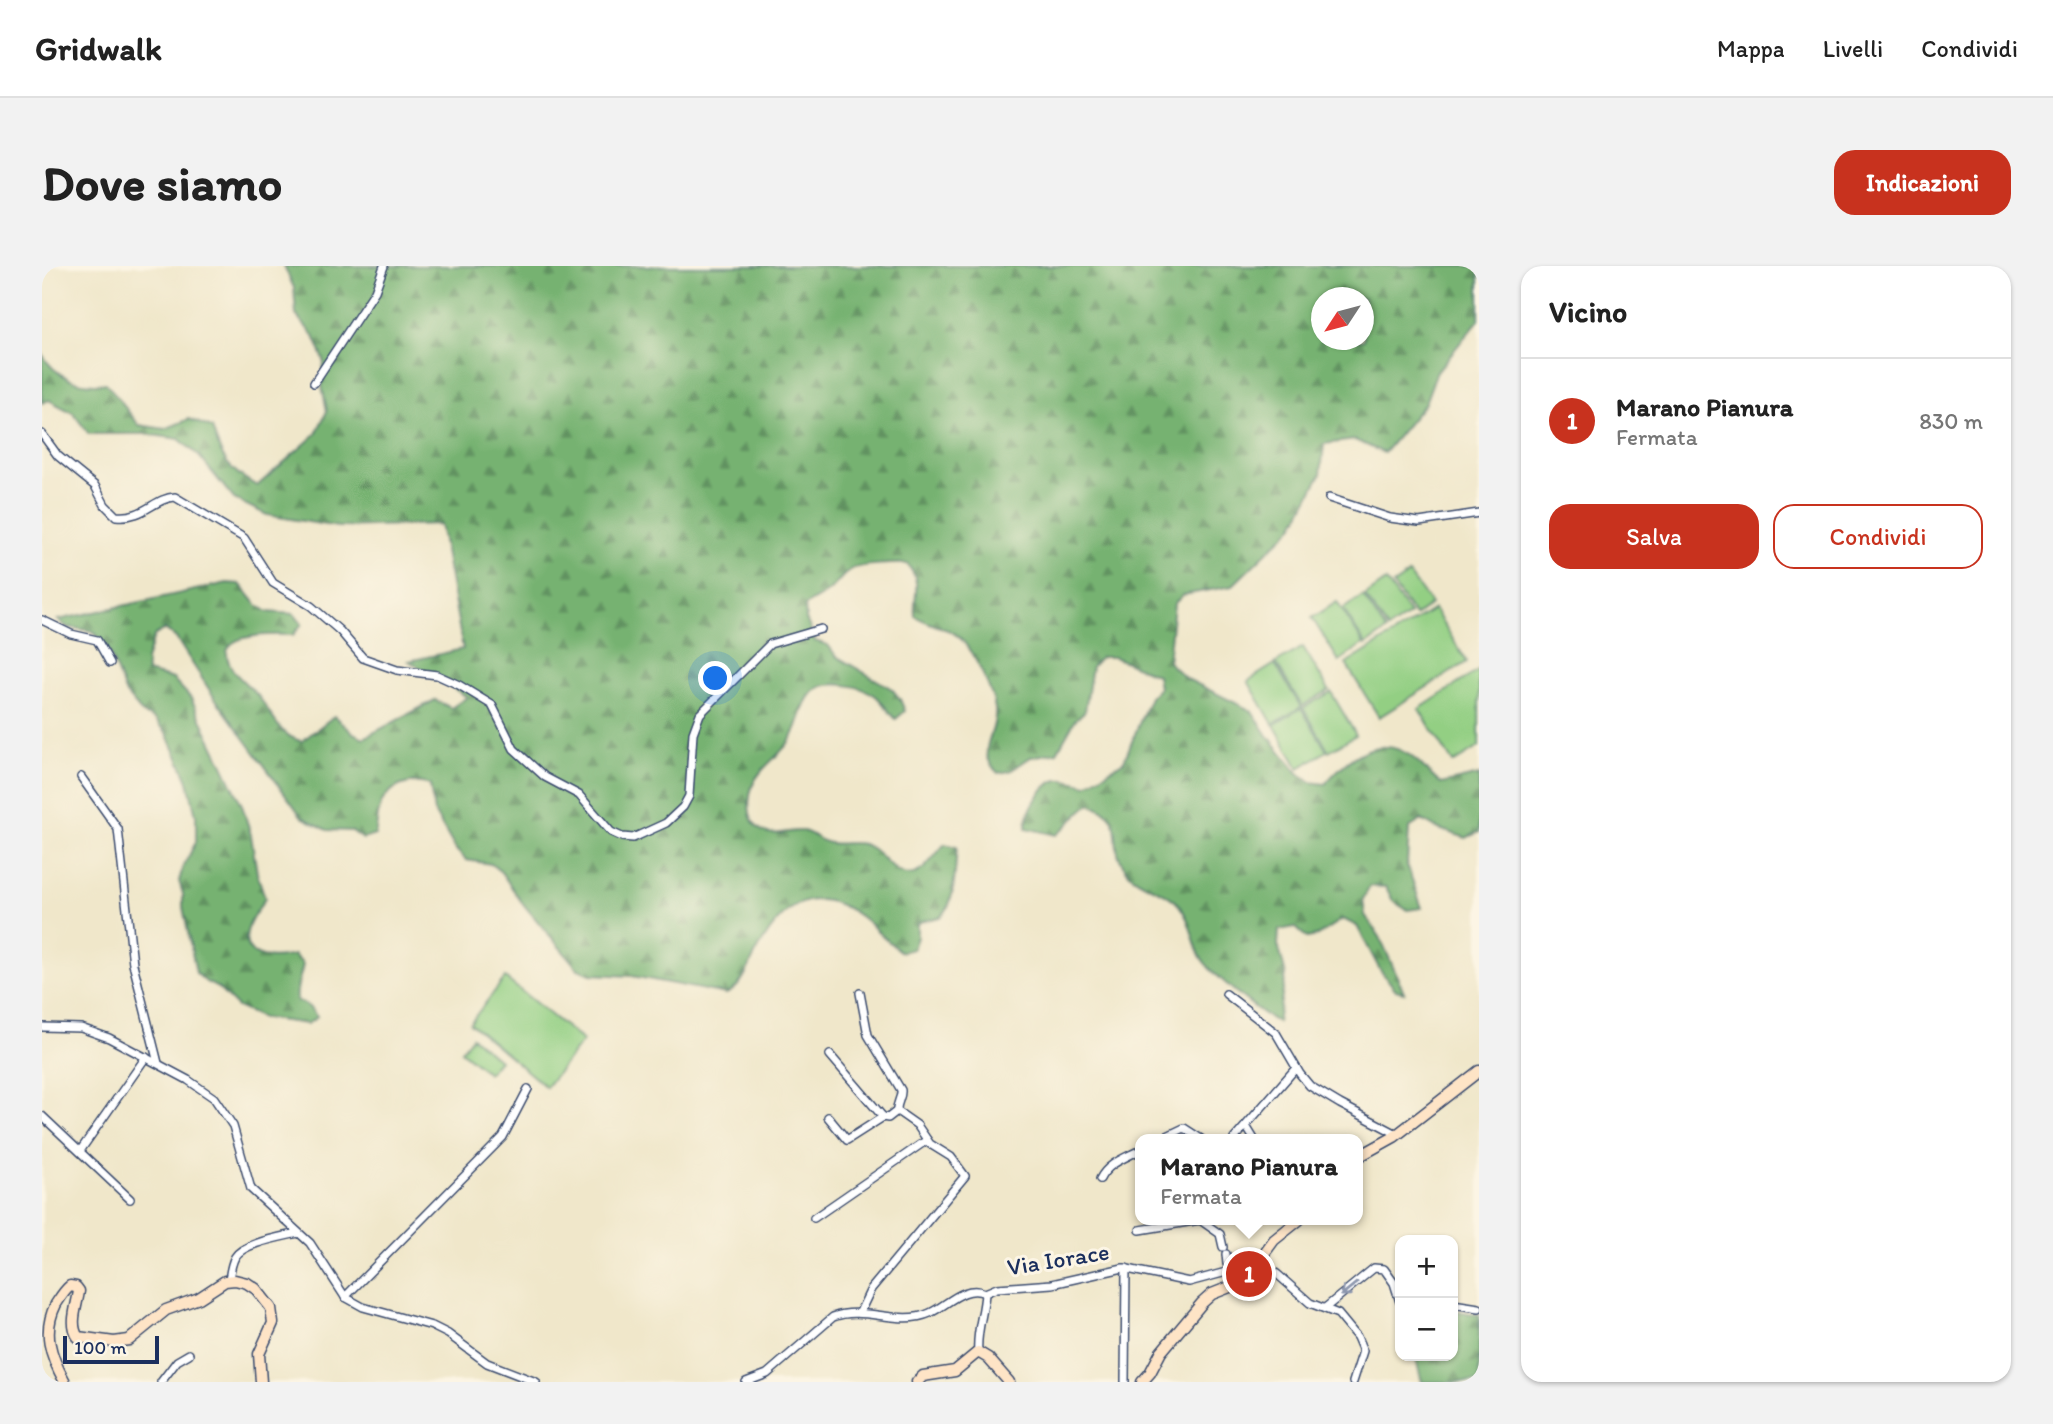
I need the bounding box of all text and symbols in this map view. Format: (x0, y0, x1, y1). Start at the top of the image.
text: Gridwalk (35, 29, 162, 68)
text: Mappa (1717, 34, 1785, 63)
text: Livelli (1823, 34, 1883, 63)
text: Condividi (1921, 34, 2018, 63)
button: Indicazioni (1834, 150, 2011, 215)
text: Dove siamo (42, 153, 282, 212)
north arrow (1311, 287, 1374, 350)
text: Vicino (1549, 293, 1627, 330)
text: Marano Pianura (1616, 391, 1793, 423)
text: 1 (1567, 407, 1577, 435)
text: 830 m (1919, 407, 1983, 435)
text: Fermata (1616, 423, 1698, 451)
button: Salva (1549, 504, 1759, 569)
button: Condividi (1773, 504, 1983, 569)
your location (698, 661, 732, 695)
popup (1135, 1134, 1363, 1225)
text: Marano Pianura (1160, 1150, 1338, 1182)
text: Fermata (1160, 1182, 1242, 1210)
map controls (1395, 1235, 1458, 1361)
button: + (1395, 1235, 1458, 1298)
street label: Via Iorace (1005, 1237, 1111, 1281)
pin: 1 (1226, 1248, 1272, 1300)
one-way arrow (1340, 1281, 1358, 1296)
button: − (1395, 1298, 1458, 1361)
scale bar (63, 1333, 159, 1365)
text: 100 m (74, 1336, 126, 1359)

